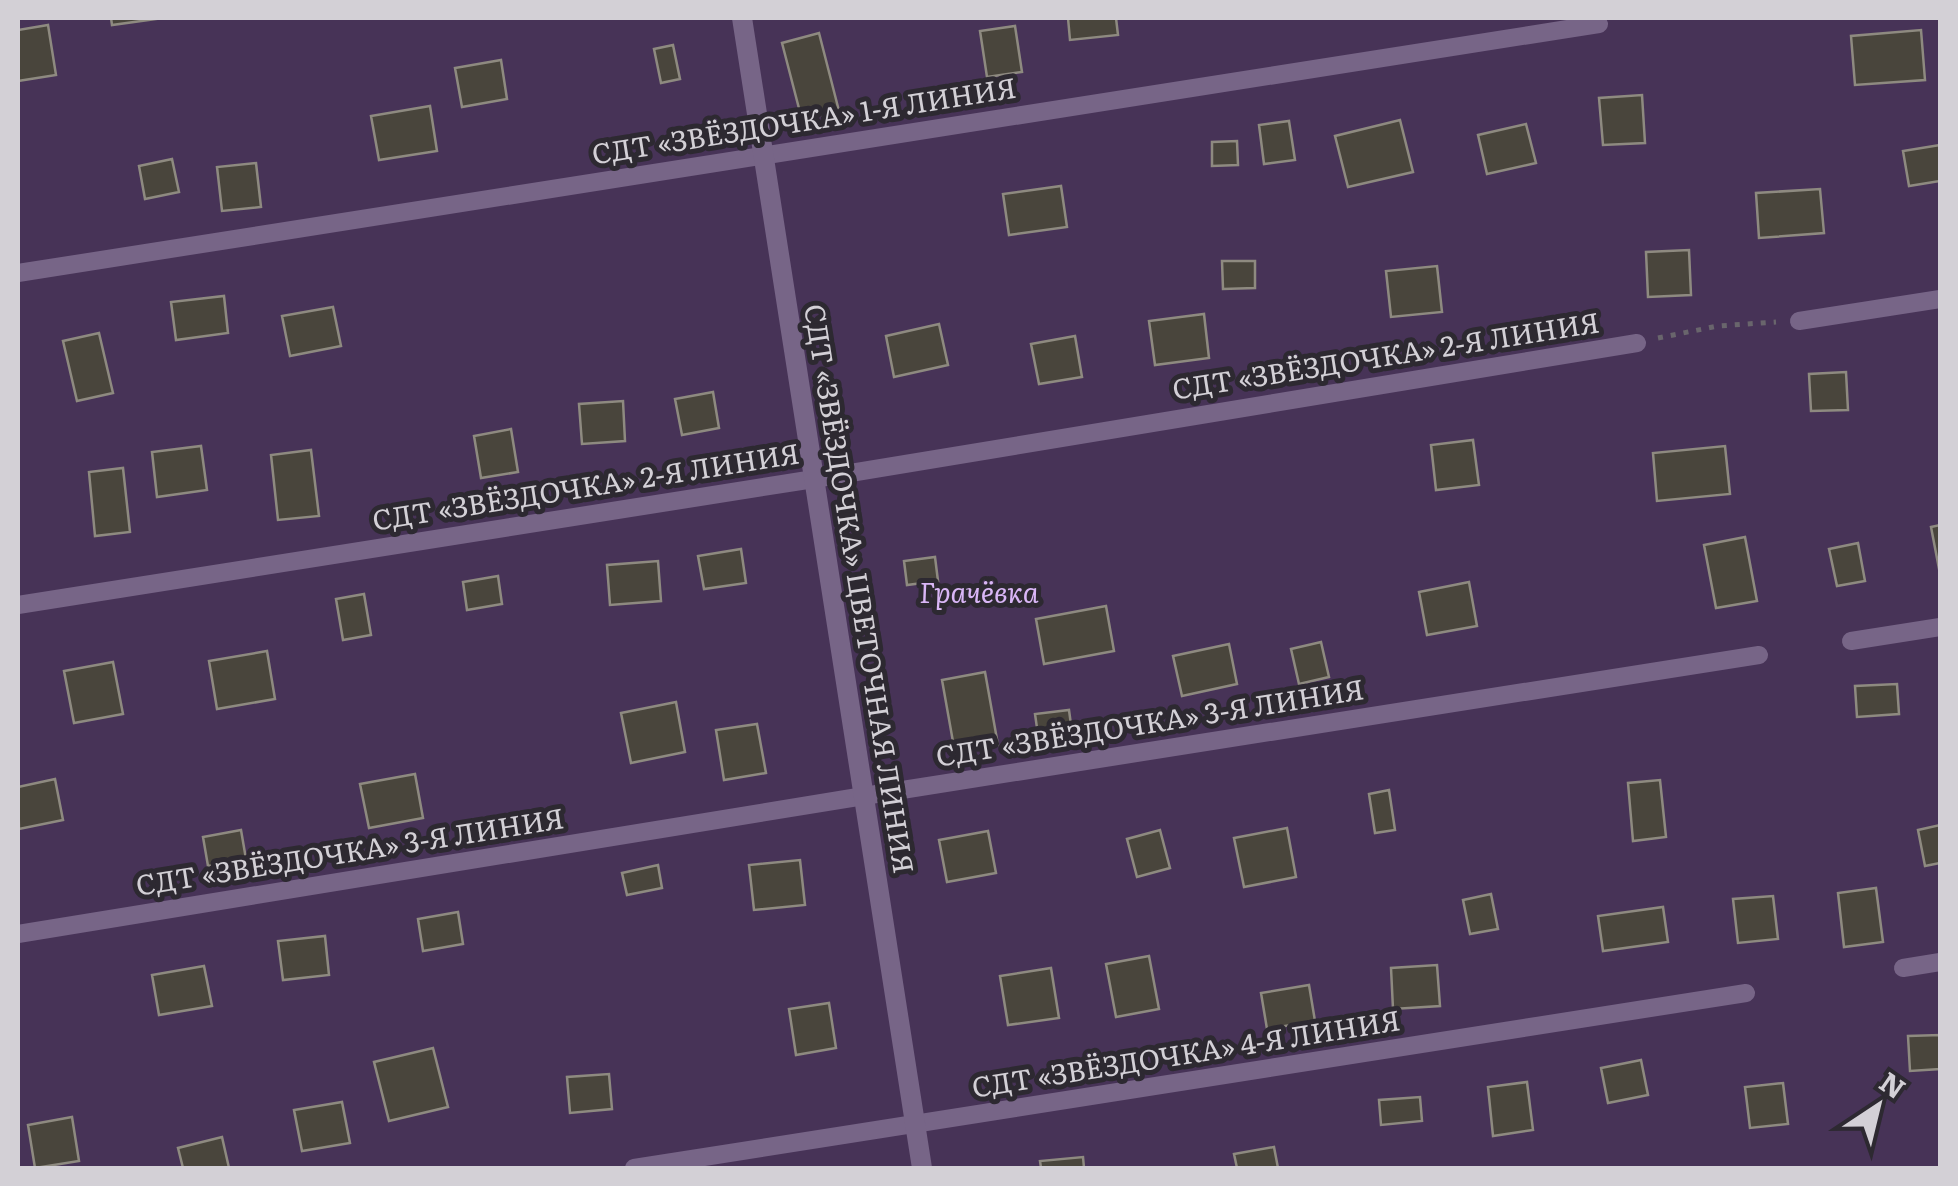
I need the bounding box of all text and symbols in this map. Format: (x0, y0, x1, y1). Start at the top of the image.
street label: СДТ «ЗВЁЗДОЧКА» 1-Я ЛИНИЯ (589, 65, 1019, 173)
street label: СДТ «ЗВЁЗДОЧКА» 2-Я ЛИНИЯ (1169, 300, 1602, 409)
street label: СДТ «ЗВЁЗДОЧКА» ЦВЕТОЧНАЯ ЛИНИЯ (795, 301, 927, 876)
street label: СДТ «ЗВЁЗДОЧКА» 2-Я ЛИНИЯ (369, 431, 802, 540)
park label: Грачёвка (919, 570, 1039, 612)
street label: СДТ «ЗВЁЗДОЧКА» 3-Я ЛИНИЯ (933, 666, 1367, 776)
street label: СДТ «ЗВЁЗДОЧКА» 3-Я ЛИНИЯ (133, 795, 567, 905)
street label: СДТ «ЗВЁЗДОЧКА» 4-Я ЛИНИЯ (969, 997, 1403, 1107)
north arrow (1828, 1056, 1928, 1156)
text: N (1872, 1060, 1915, 1108)

